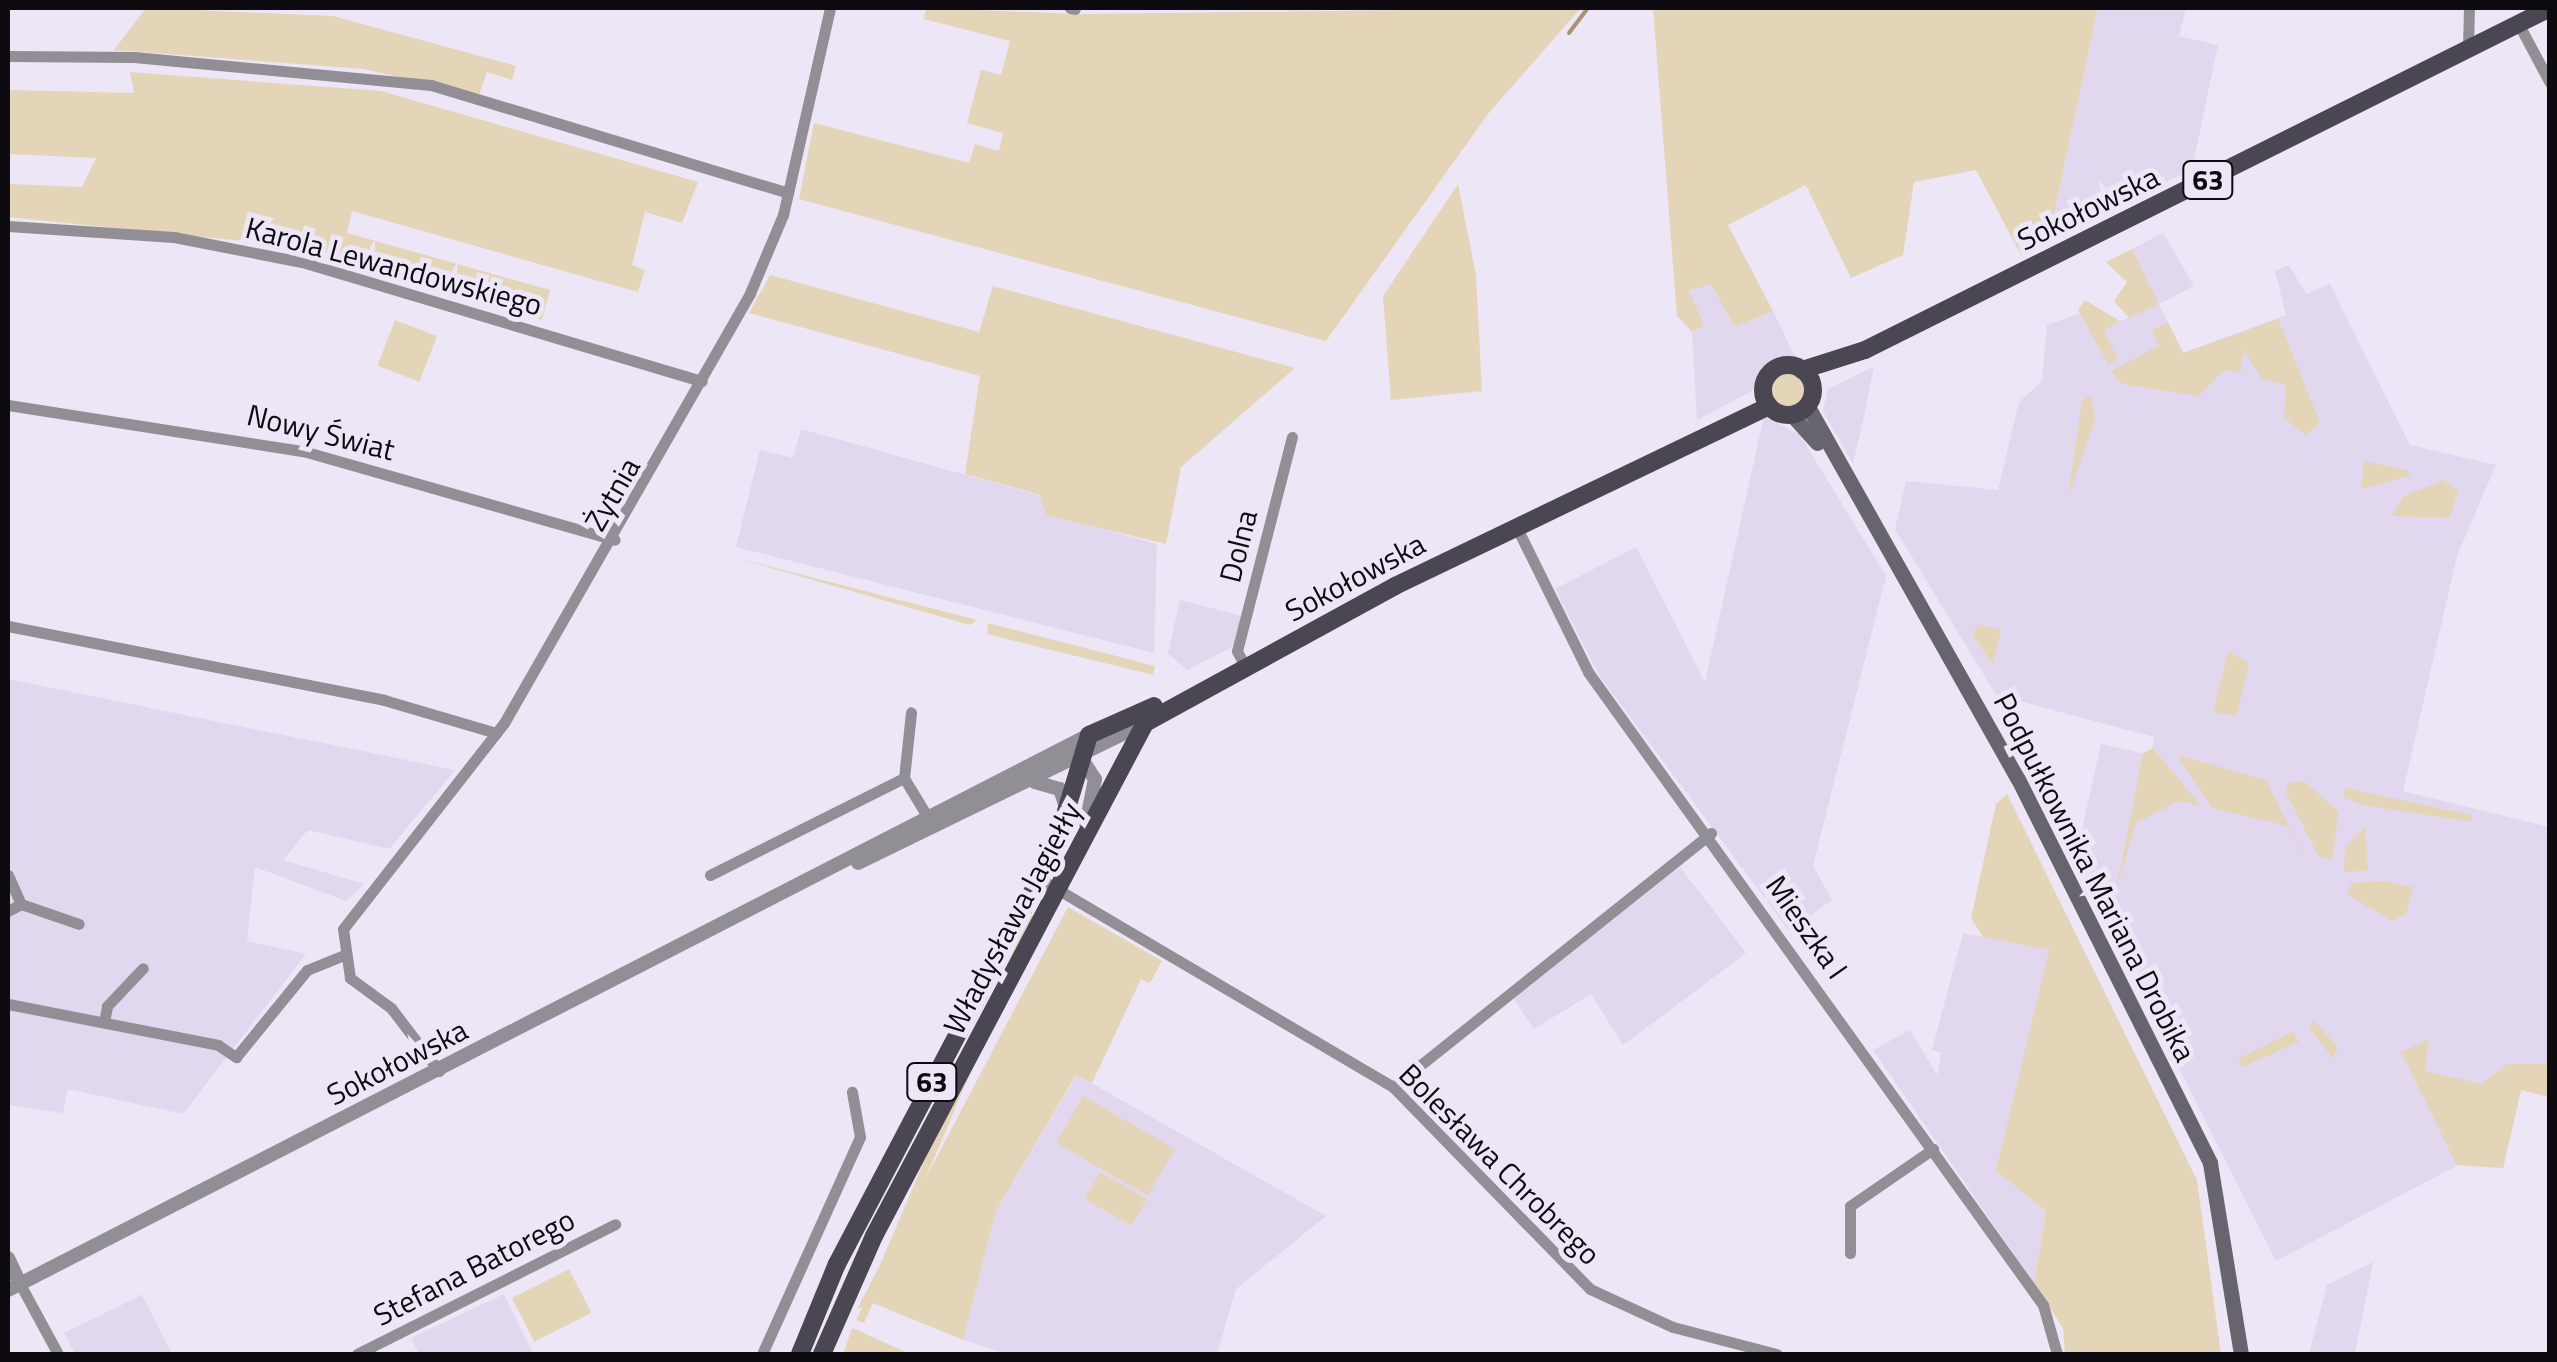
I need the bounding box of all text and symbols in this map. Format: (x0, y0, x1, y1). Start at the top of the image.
road number: 63 (2180, 157, 2236, 203)
street label: Sokołowska (2011, 158, 2165, 258)
street label: Karola Lewandowskiego (242, 209, 546, 323)
street label: Nowy Świat (244, 396, 398, 468)
street label: Żytnia (577, 451, 647, 537)
street label: Dolna (1212, 506, 1264, 586)
street label: Sokołowska (1279, 525, 1431, 629)
street label: Podpułkownika Mariana Drobika (1986, 687, 2204, 1067)
street label: Władysława Jagiełły (936, 796, 1088, 1040)
street label: Mieszka I (1758, 868, 1856, 986)
street label: Sokołowska (321, 1011, 473, 1113)
street label: Bolesława Chrobrego (1392, 1056, 1608, 1272)
road number: 63 (904, 1059, 960, 1105)
street label: Stefana Batorego (367, 1201, 581, 1333)

